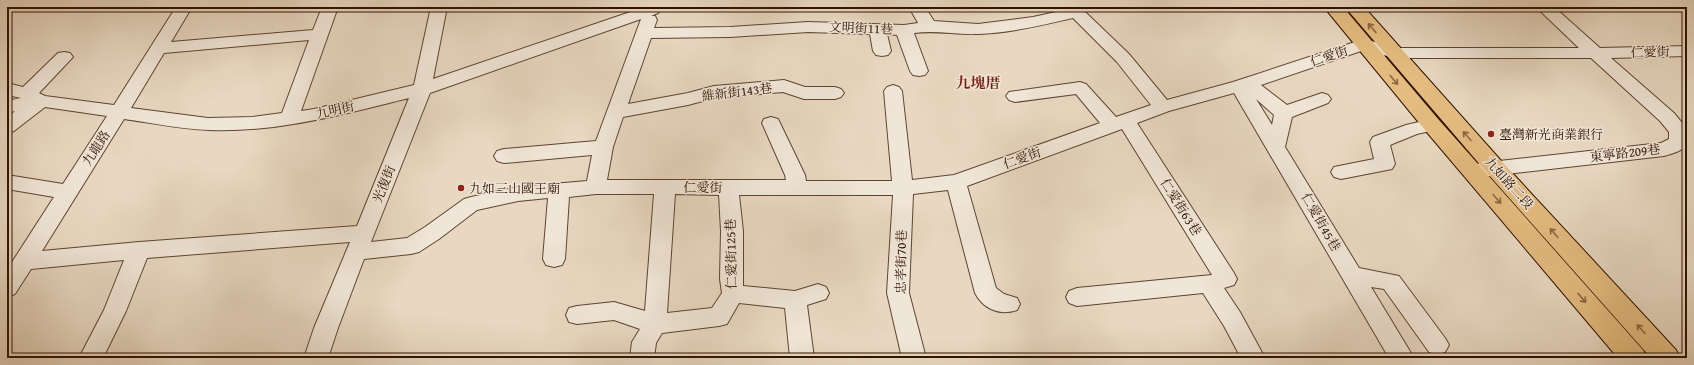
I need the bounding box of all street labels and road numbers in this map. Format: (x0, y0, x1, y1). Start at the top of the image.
street label: 文明街11巷 (828, 17, 894, 39)
street label: 仁愛街 (1307, 41, 1351, 71)
street label: 仁愛街 (1630, 42, 1670, 62)
street label: 維新街143巷 (701, 78, 773, 106)
street label: 九明街 (314, 96, 356, 124)
street label: 九龍路 (77, 126, 115, 170)
street label: 東寧路209巷 (1589, 139, 1661, 167)
street label: 仁愛街 (1000, 142, 1044, 174)
street label: 九如路二段 (1480, 152, 1538, 214)
street label: 光復街 (368, 162, 400, 206)
street label: 仁愛街63巷 (1156, 175, 1206, 239)
street label: 仁愛街 (683, 178, 723, 197)
street label: 仁愛街45巷 (1297, 189, 1345, 255)
street label: 仁愛街125巷 (721, 218, 741, 290)
street label: 忠孝街70巷 (891, 230, 911, 294)

